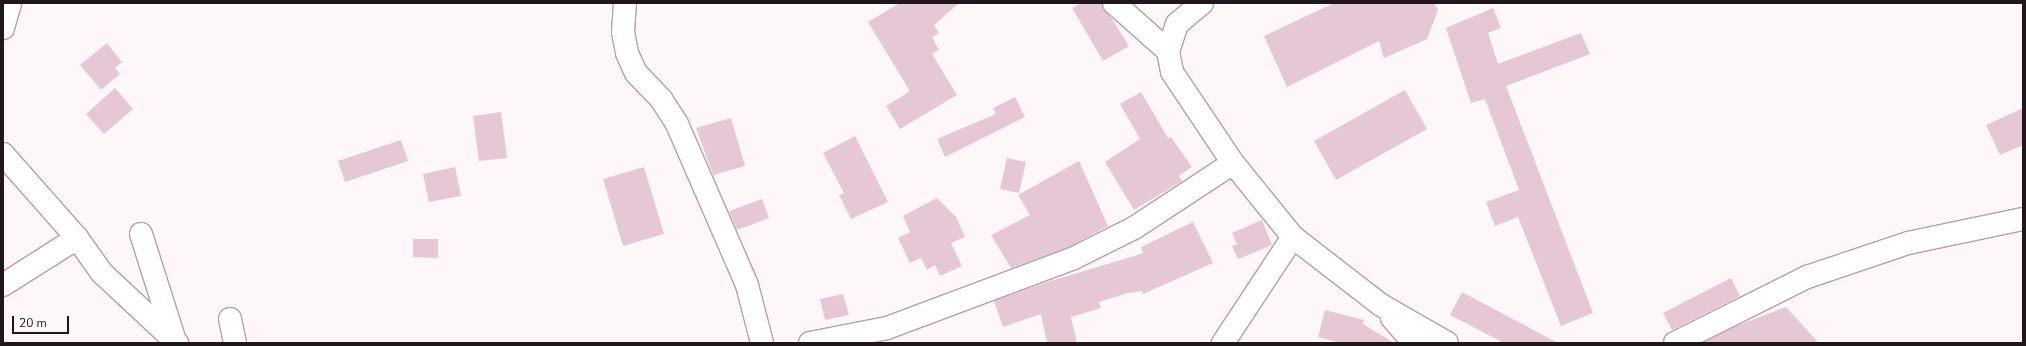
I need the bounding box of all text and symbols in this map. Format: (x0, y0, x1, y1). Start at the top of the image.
scale bar (14, 308, 71, 334)
text: 20 m (19, 315, 47, 331)

